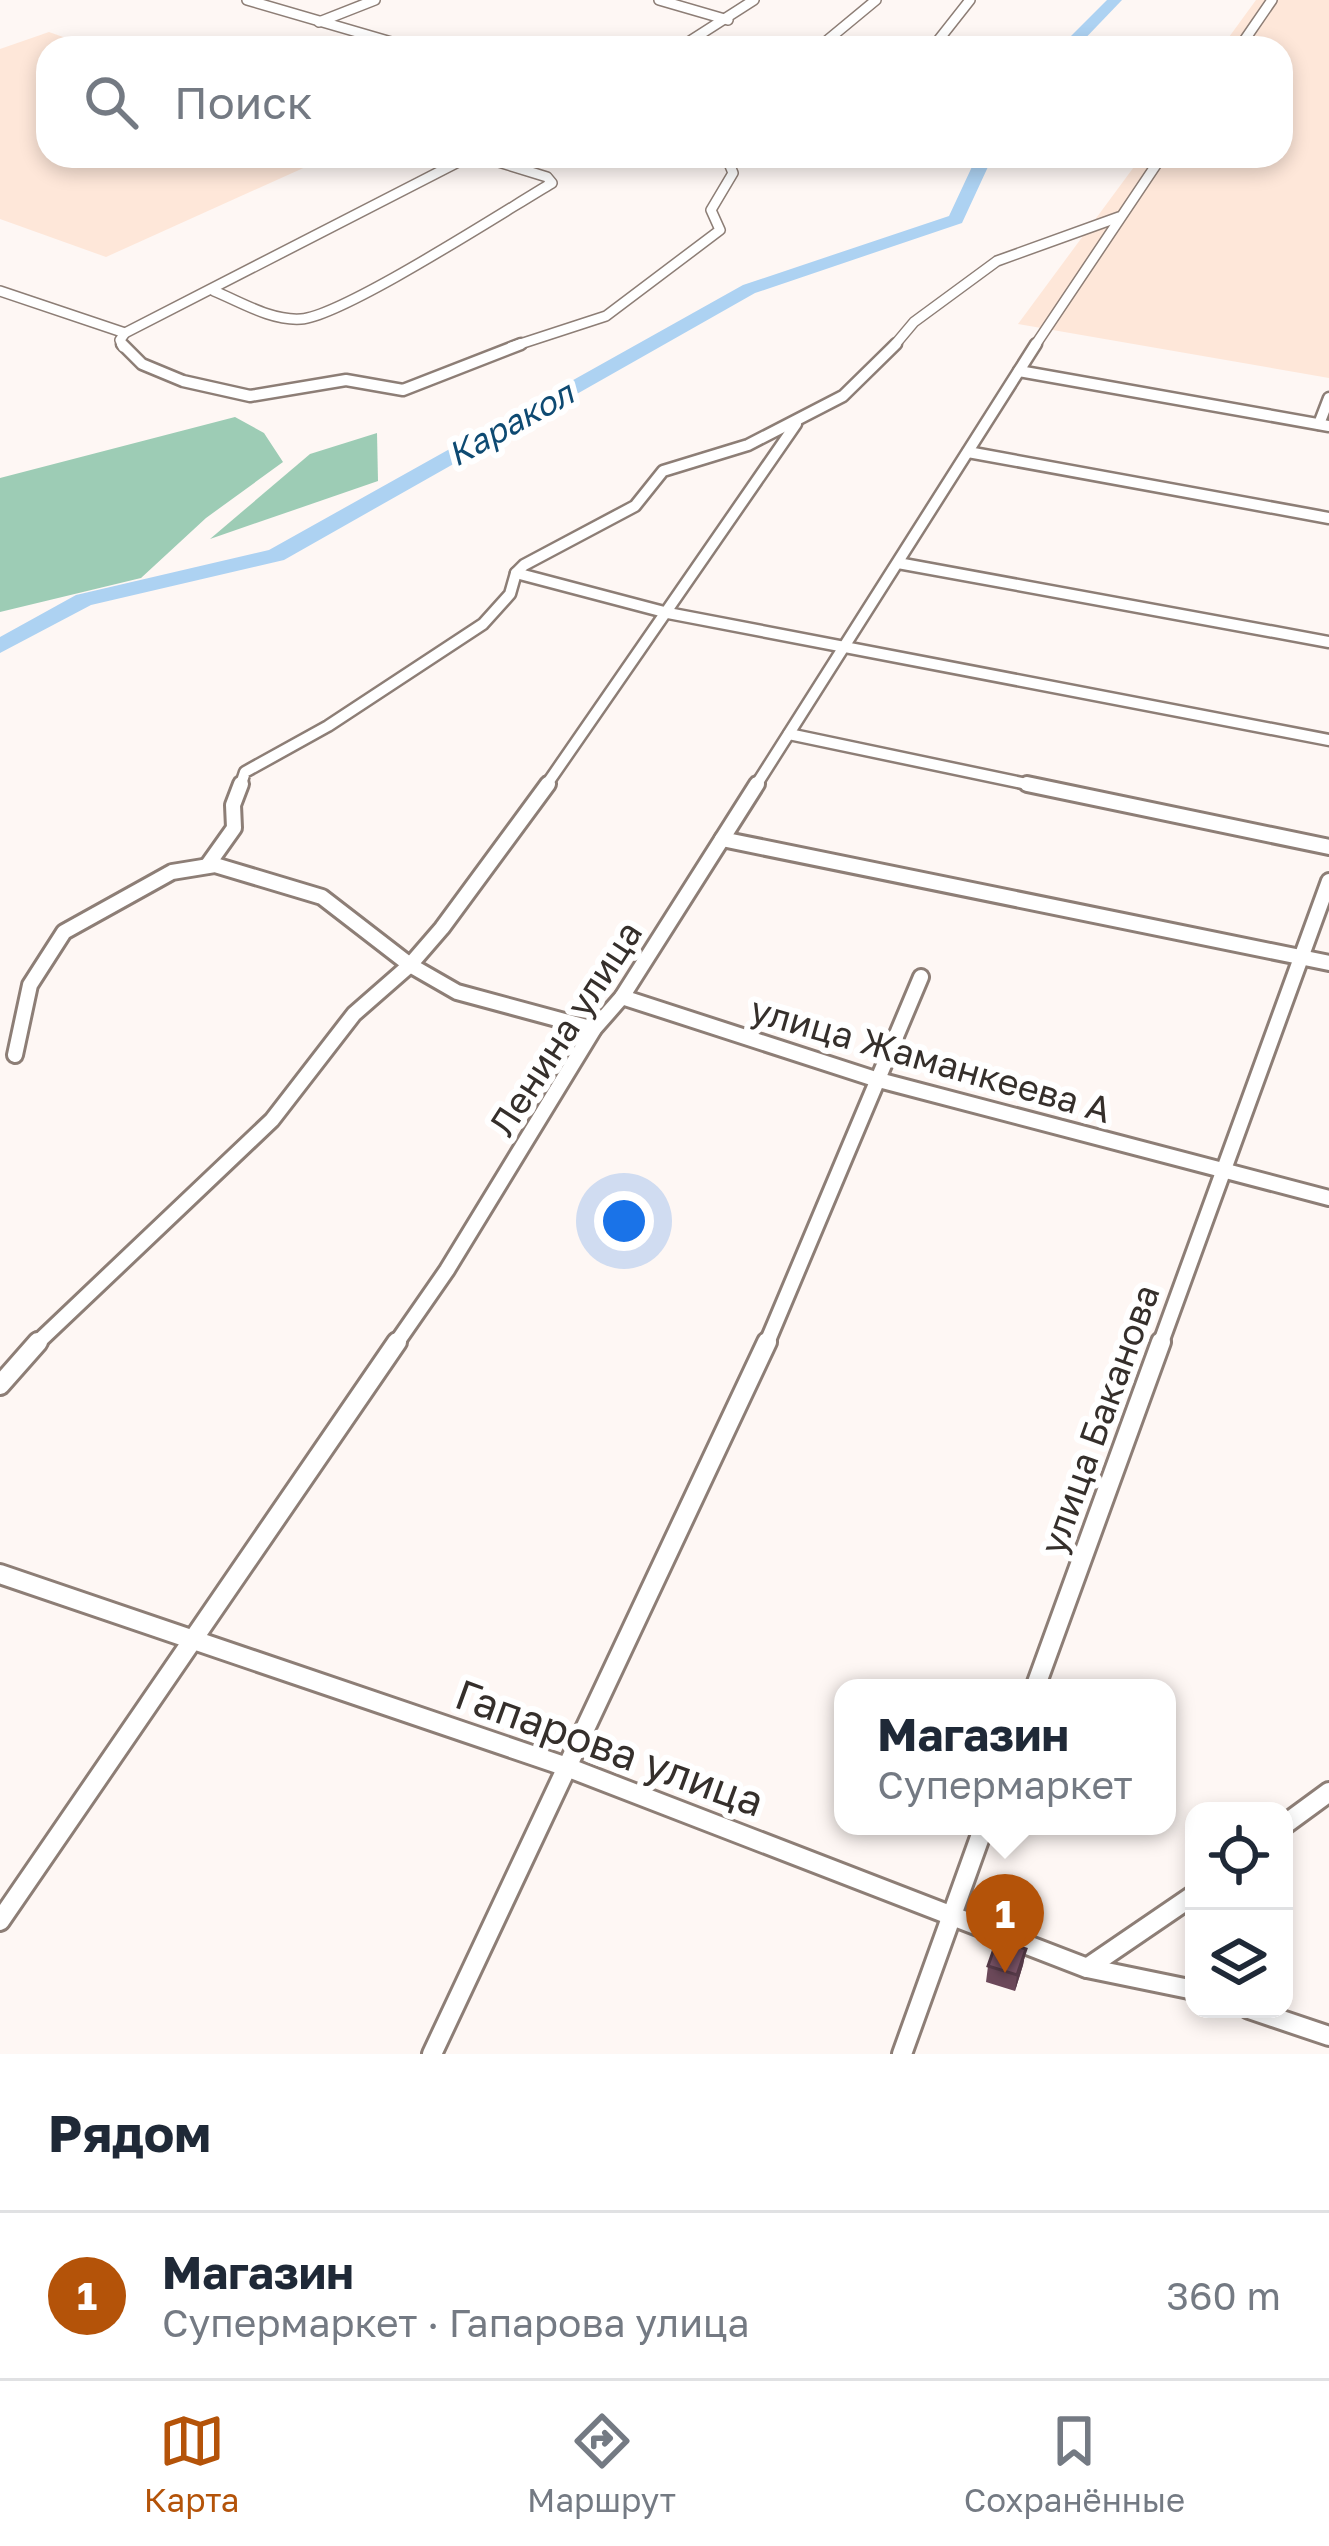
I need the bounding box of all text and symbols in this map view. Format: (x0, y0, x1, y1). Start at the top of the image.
search box (36, 36, 1293, 168)
icon: search (78, 69, 144, 135)
text: Поиск (174, 75, 313, 129)
water label: Каракол (440, 371, 582, 473)
street label: Ленина улица (480, 913, 650, 1143)
street label: улица Жаманкеева А (746, 987, 1116, 1131)
your location (594, 1191, 654, 1251)
street label: улица Баканова (1030, 1278, 1168, 1560)
street label: Гапарова улица (449, 1668, 771, 1826)
popup (834, 1679, 1176, 1835)
text: Магазин (877, 1707, 1069, 1761)
text: Супермаркет (877, 1761, 1133, 1808)
map controls (1185, 1802, 1293, 2018)
button: locate (1185, 1802, 1293, 1910)
pin: 1 (966, 1874, 1044, 1973)
button: layers (1185, 1910, 1293, 2018)
text: Рядом (48, 2102, 211, 2163)
text: Магазин (162, 2245, 354, 2299)
text: 1 (77, 2272, 97, 2319)
text: 360 m (1166, 2272, 1281, 2319)
text: Супермаркет · Гапарова улица (162, 2299, 750, 2346)
tab: Карта (144, 2408, 239, 2519)
tab: Маршрут (527, 2408, 676, 2519)
tab: Сохранённые (964, 2408, 1185, 2519)

